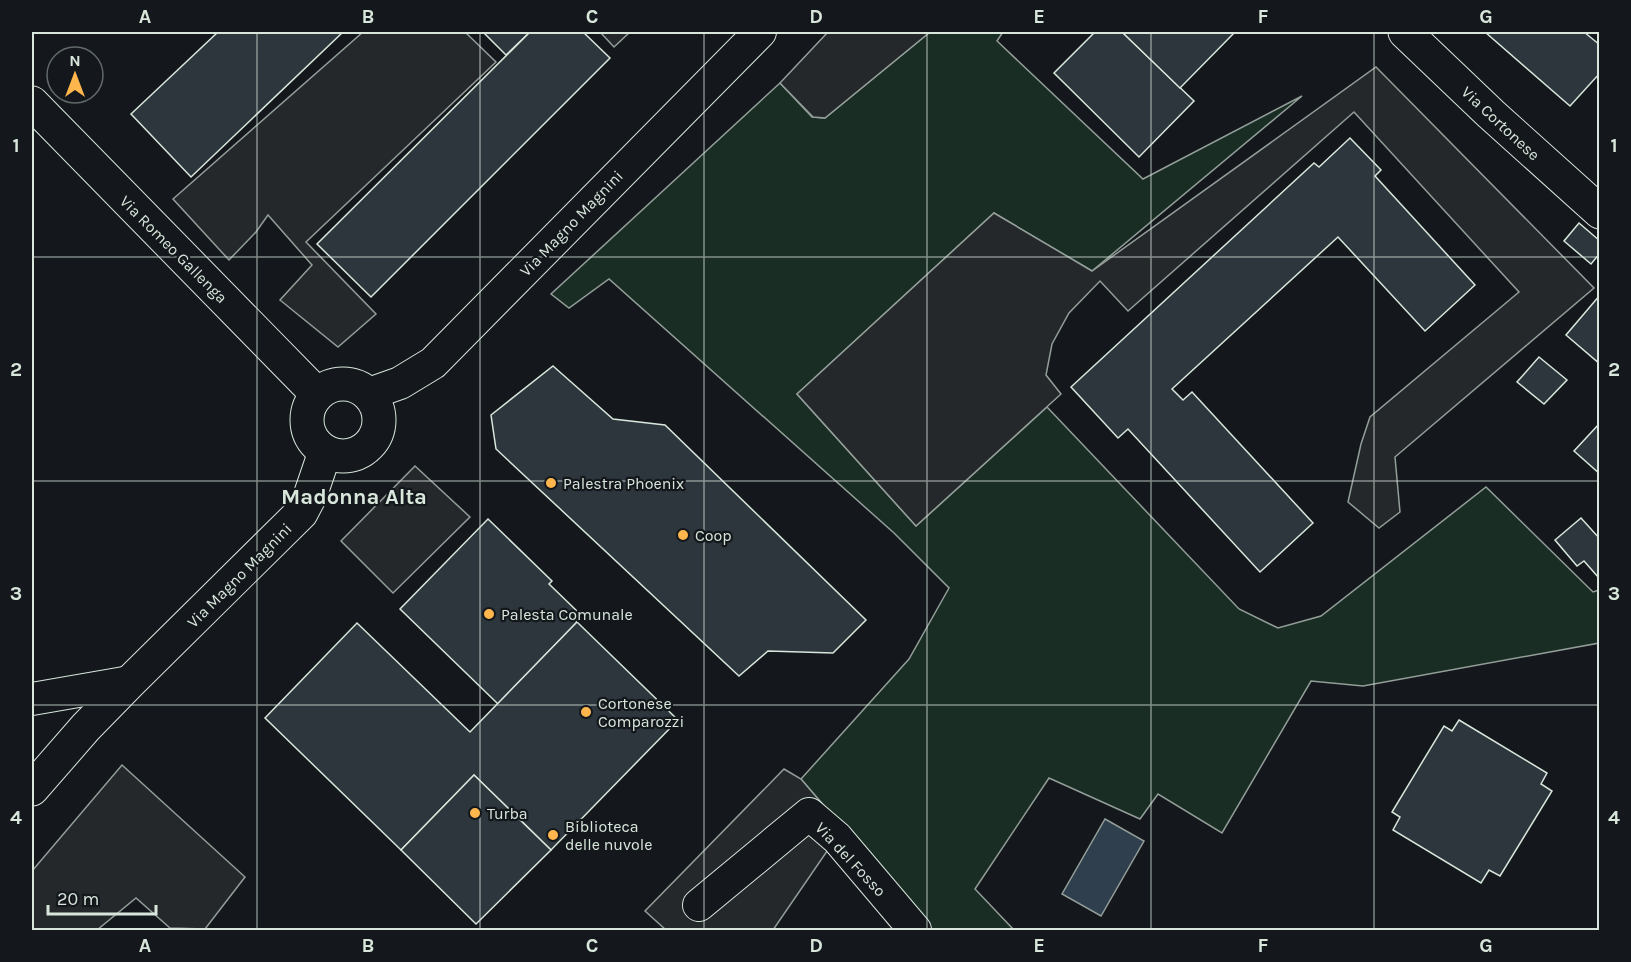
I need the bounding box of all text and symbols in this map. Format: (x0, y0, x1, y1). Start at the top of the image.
text: A (139, 5, 152, 28)
text: B (362, 5, 374, 28)
text: C (586, 5, 598, 28)
text: D (809, 5, 823, 28)
text: E (1033, 5, 1045, 28)
text: F (1258, 5, 1269, 28)
text: G (1479, 5, 1493, 28)
north arrow (45, 45, 105, 105)
text: N (69, 51, 81, 70)
street label: Via Cortonese (1458, 82, 1544, 164)
text: 1 (12, 134, 20, 157)
text: 1 (1610, 134, 1618, 157)
street label: Via Magno Magnini (516, 166, 627, 280)
street label: Via Romeo Gallenga (116, 192, 231, 307)
text: 2 (10, 358, 22, 381)
text: 2 (1608, 358, 1620, 381)
place label: Palestra Phoenix (563, 474, 684, 493)
marker: Palestra Phoenix (544, 476, 558, 490)
district label: Madonna Alta (281, 484, 427, 510)
street label: Via Magno Magnini (183, 519, 296, 632)
place label: Coop (695, 526, 732, 545)
marker: Coop (676, 528, 690, 542)
text: 3 (10, 582, 22, 605)
text: 3 (1608, 582, 1620, 605)
place label: Palesta Comunale (501, 605, 633, 624)
marker: Palesta Comunale (482, 607, 496, 621)
place label: Cortonese Comparozzi (598, 694, 684, 731)
marker: Cortonese Comparozzi (579, 705, 593, 719)
place label: Turba (487, 804, 528, 823)
text: 4 (10, 806, 22, 829)
marker: Turba (468, 806, 482, 820)
text: 4 (1608, 806, 1620, 829)
place label: Biblioteca delle nuvole (565, 817, 653, 854)
street label: Via del Fosso (811, 818, 890, 900)
marker: Biblioteca delle nuvole (546, 828, 560, 842)
scale bar (48, 878, 156, 916)
text: 20 m (57, 888, 99, 910)
text: A (139, 934, 152, 957)
text: B (362, 934, 374, 957)
text: C (586, 934, 598, 957)
text: D (809, 934, 823, 957)
text: E (1033, 934, 1045, 957)
text: F (1258, 934, 1269, 957)
text: G (1479, 934, 1493, 957)

